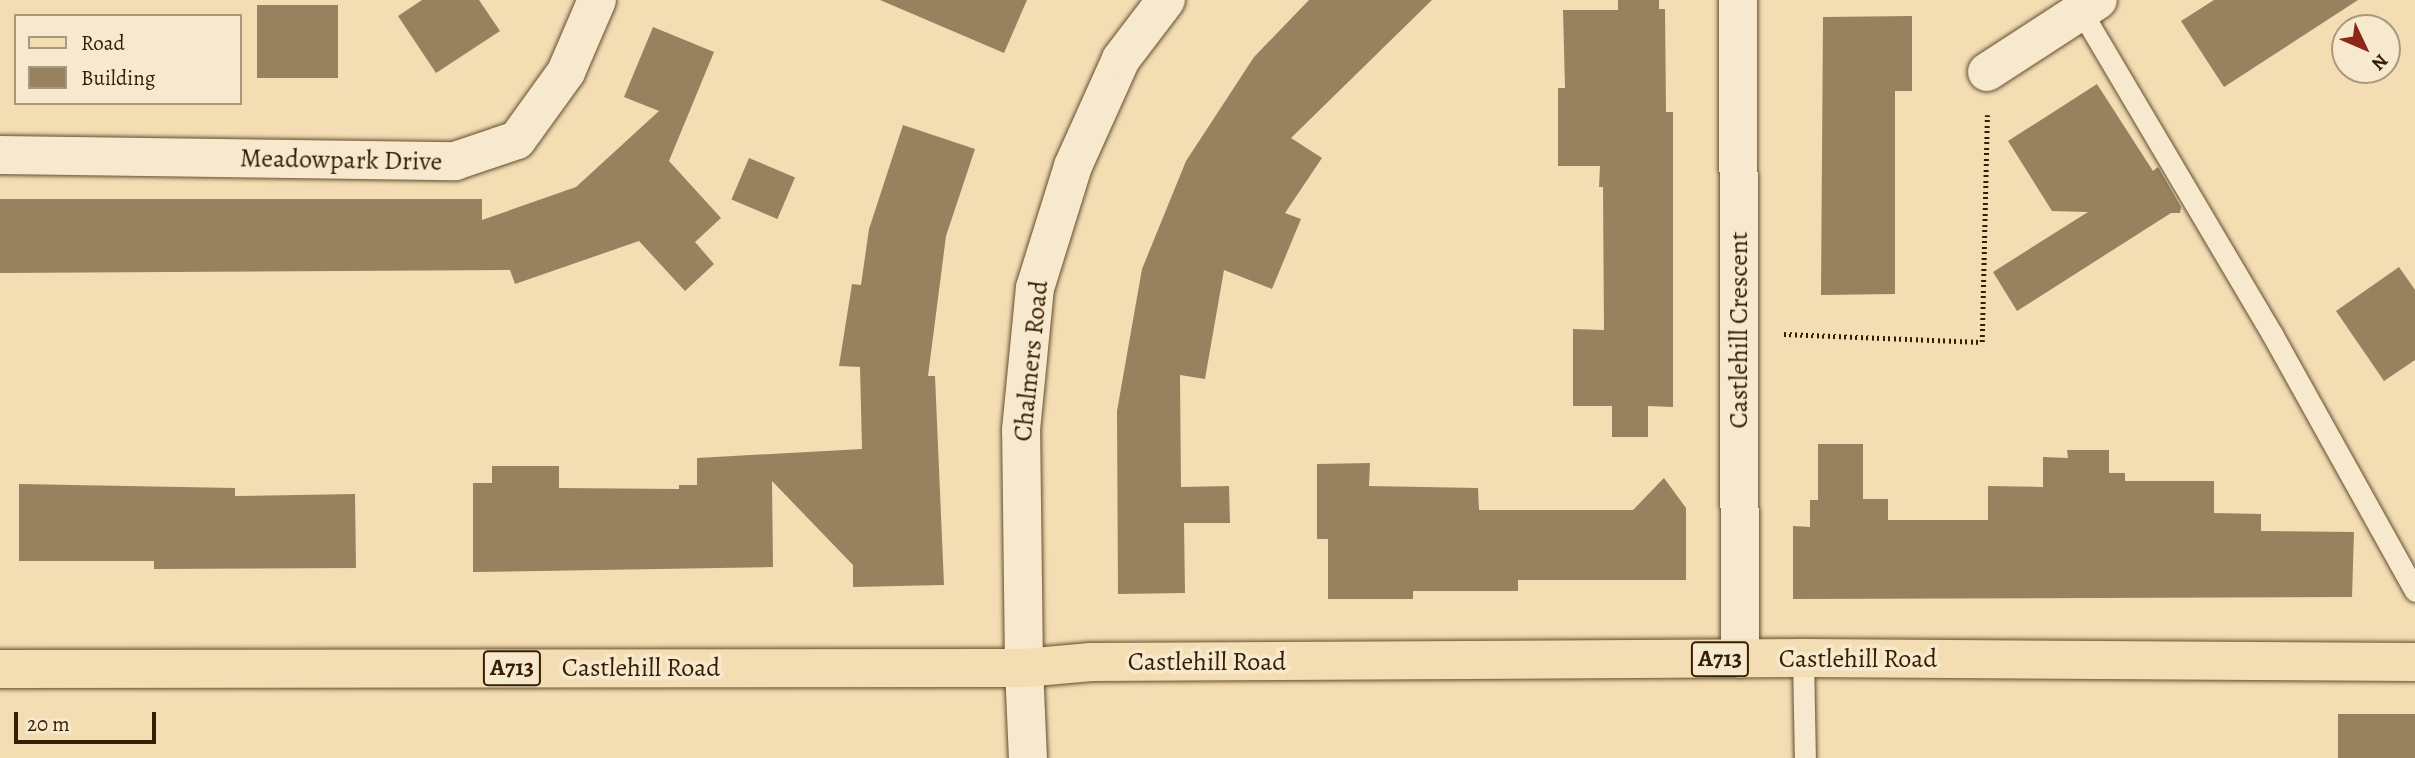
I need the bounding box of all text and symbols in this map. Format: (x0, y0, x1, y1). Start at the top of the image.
legend (14, 14, 242, 105)
north arrow (2331, 14, 2401, 84)
text: Road (81, 29, 125, 57)
text: N (2366, 48, 2394, 76)
text: Building (81, 64, 155, 92)
street label: Meadowpark Drive (240, 143, 442, 177)
street label: Castlehill Crescent (1723, 231, 1755, 429)
street label: Chalmers Road (1007, 279, 1055, 443)
road number: A713 (1690, 638, 1750, 680)
street label: Castlehill Road (1779, 643, 1937, 675)
street label: Castlehill Road (1128, 646, 1286, 678)
road number: A713 (482, 648, 542, 688)
street label: Castlehill Road (562, 652, 720, 684)
scale bar (18, 698, 159, 742)
text: 20 m (27, 710, 70, 738)

